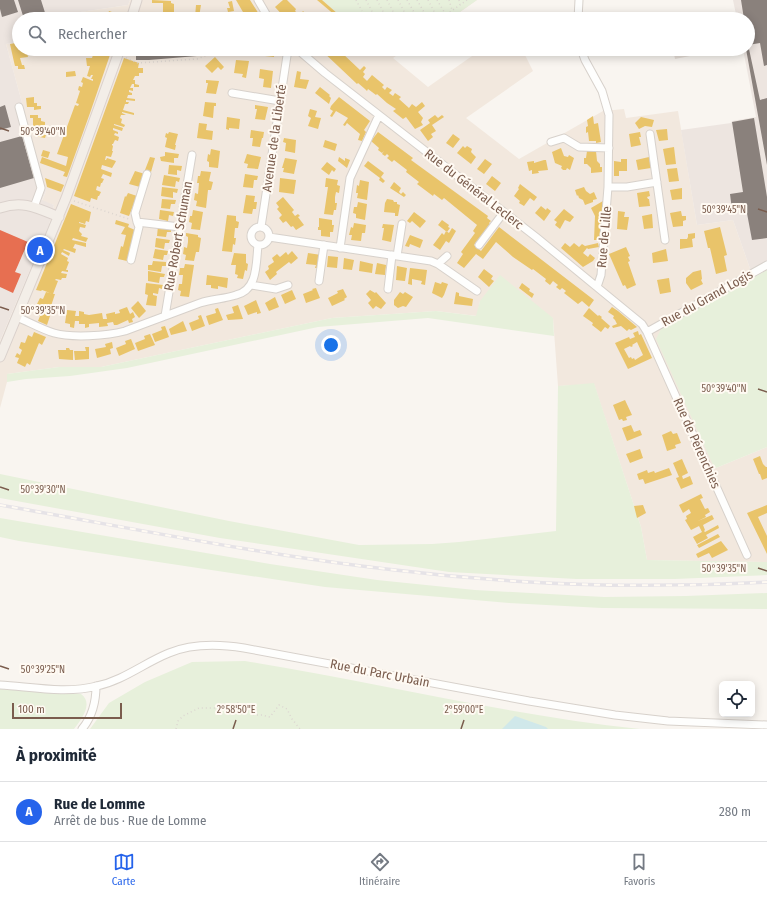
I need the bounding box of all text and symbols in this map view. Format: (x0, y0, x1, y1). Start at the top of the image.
search box (12, 12, 755, 56)
icon: search (26, 23, 48, 45)
text: Rechercher (58, 25, 127, 43)
street label: Avenue de la Liberté (259, 83, 289, 193)
text: 50°39'40"N (20, 126, 66, 138)
street label: Rue du Général Leclerc (422, 146, 527, 232)
street label: Rue Robert Schuman (161, 180, 195, 292)
text: 50°39'45"N (702, 204, 746, 216)
street label: Rue de Lille (594, 205, 614, 269)
pin: A (27, 235, 53, 265)
street label: Rue du Grand Logis (659, 266, 756, 329)
text: 50°39'35"N (21, 305, 65, 317)
your location (321, 335, 341, 355)
text: 50°39'40"N (701, 383, 747, 395)
street label: Rue de Pérenchies (670, 395, 724, 491)
text: 50°39'30"N (20, 484, 66, 496)
text: 50°39'35"N (702, 563, 746, 575)
street label: Rue du Parc Urbain (329, 656, 431, 690)
text: 50°39'25"N (21, 664, 65, 676)
map controls (719, 681, 755, 717)
button: locate (719, 681, 755, 717)
scale bar (12, 701, 122, 720)
text: 100 m (18, 703, 45, 716)
text: 2°58'50"E (217, 704, 256, 716)
text: 2°59'00"E (444, 704, 484, 716)
text: À proximité (16, 745, 97, 766)
text: Rue de Lomme (54, 795, 145, 813)
text: A (25, 804, 33, 819)
text: 280 m (719, 804, 751, 819)
text: Arrêt de bus · Rue de Lomme (54, 813, 206, 828)
tab: Carte (112, 851, 135, 888)
tab: Itinéraire (359, 851, 400, 888)
tab: Favoris (624, 851, 655, 888)

